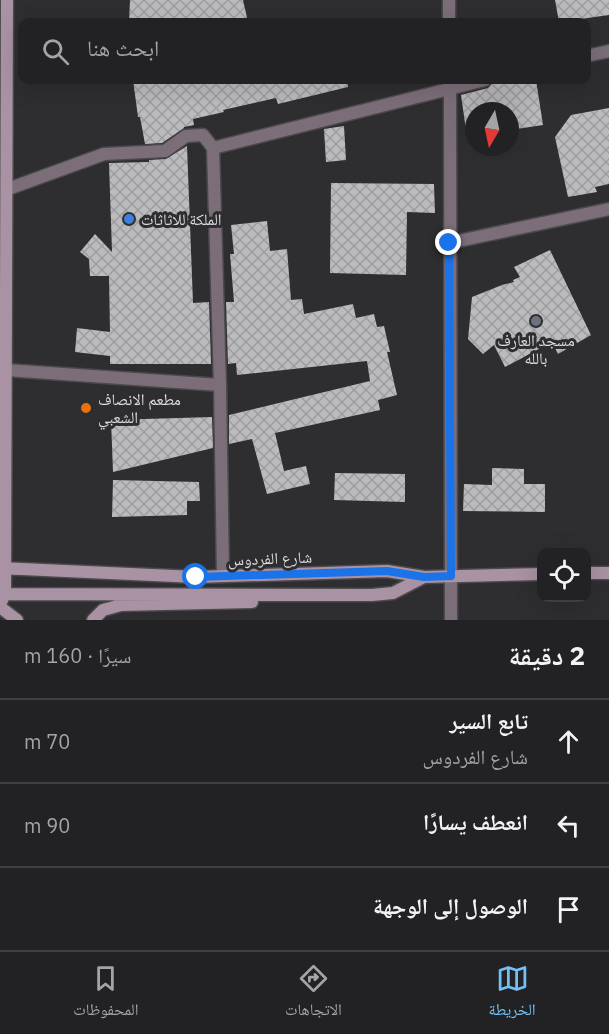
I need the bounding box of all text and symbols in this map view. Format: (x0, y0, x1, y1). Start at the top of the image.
search box (18, 18, 591, 84)
text: ابحث هنا (87, 33, 159, 62)
icon: search (39, 35, 72, 68)
north arrow (465, 102, 519, 156)
place label: الملكة للاثاثات (141, 209, 222, 229)
marker: الملكة للاثاثات (122, 212, 136, 226)
route end (435, 229, 461, 255)
marker: مسجد العارف بالله (529, 314, 543, 328)
place label: مسجد العارف بالله (497, 330, 575, 368)
place label: مطعم الانصاف الشعبي (98, 389, 181, 430)
marker: مطعم الانصاف الشعبي (79, 401, 93, 415)
street label: شارع الفردوس (227, 547, 313, 570)
map controls (537, 548, 591, 602)
button: locate (537, 548, 591, 602)
route start (182, 563, 208, 589)
text: 2 دقيقة (509, 638, 585, 672)
text: سيرًا · 160 m (24, 642, 131, 669)
text: تابع السير (449, 706, 528, 735)
icon: ahead (552, 725, 585, 758)
text: 70 m (24, 728, 70, 755)
text: شارع الفردوس (423, 743, 528, 770)
text: انعطف يسارًا (423, 807, 528, 836)
icon: left (552, 809, 585, 842)
text: 90 m (24, 812, 70, 839)
text: الوصول إلى الوجهة (373, 891, 528, 920)
icon: arrive (552, 893, 585, 926)
tab: المحفوظات (73, 962, 138, 1025)
tab: الاتجاهات (285, 962, 342, 1025)
tab: الخريطة (489, 962, 536, 1025)

